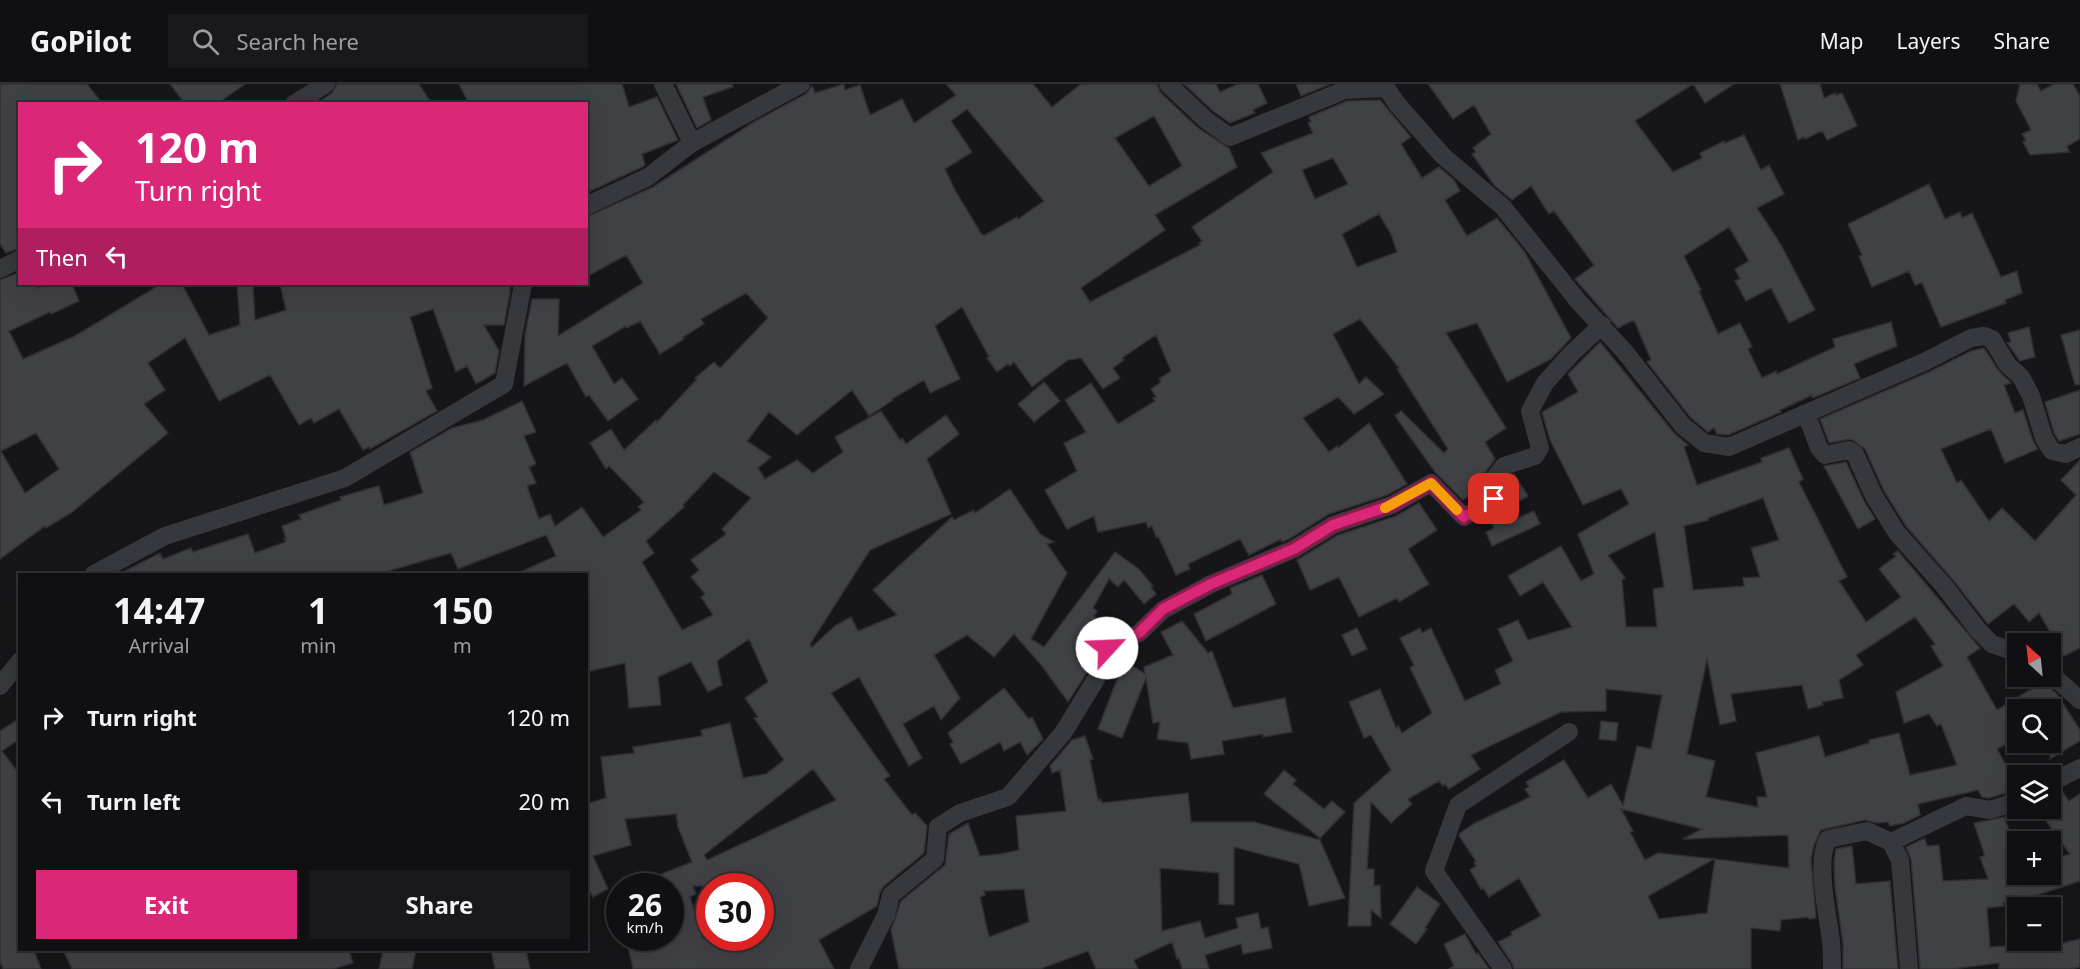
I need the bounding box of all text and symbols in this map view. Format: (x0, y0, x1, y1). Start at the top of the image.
search box (168, 14, 588, 68)
text: GoPilot (30, 22, 132, 60)
icon: search (189, 25, 222, 58)
text: Search here (237, 26, 359, 56)
text: Map (1820, 27, 1864, 55)
text: Layers (1897, 27, 1961, 55)
text: Share (1994, 27, 2050, 55)
text: 120 m (135, 118, 259, 175)
icon: right (36, 126, 114, 204)
text: Turn right (135, 172, 261, 209)
icon: left (100, 240, 133, 273)
text: Then (36, 242, 88, 272)
pin (1468, 473, 1519, 524)
icon: arrive (1477, 482, 1510, 515)
text: 14:47 (113, 586, 205, 635)
text: 1 (308, 586, 329, 635)
text: 150 (431, 586, 493, 635)
position arrow (1075, 616, 1139, 680)
text: Arrival (129, 632, 190, 659)
text: min (300, 632, 336, 659)
text: m (453, 632, 472, 659)
north arrow (2007, 633, 2061, 687)
map controls (2007, 633, 2061, 951)
button: search (2007, 699, 2061, 753)
icon: right (36, 701, 69, 734)
text: Turn right (87, 702, 197, 732)
text: 120 m (506, 702, 570, 732)
button: layers (2007, 765, 2061, 819)
icon: left (36, 785, 69, 818)
text: Turn left (87, 786, 181, 816)
text: 20 m (519, 786, 570, 816)
button: + (2007, 831, 2061, 885)
button: Exit (36, 870, 297, 939)
button: Share (309, 870, 570, 939)
speed limit sign: 30 (696, 873, 774, 951)
text: 26 (628, 884, 662, 925)
button: − (2007, 897, 2061, 951)
text: km/h (627, 917, 663, 937)

